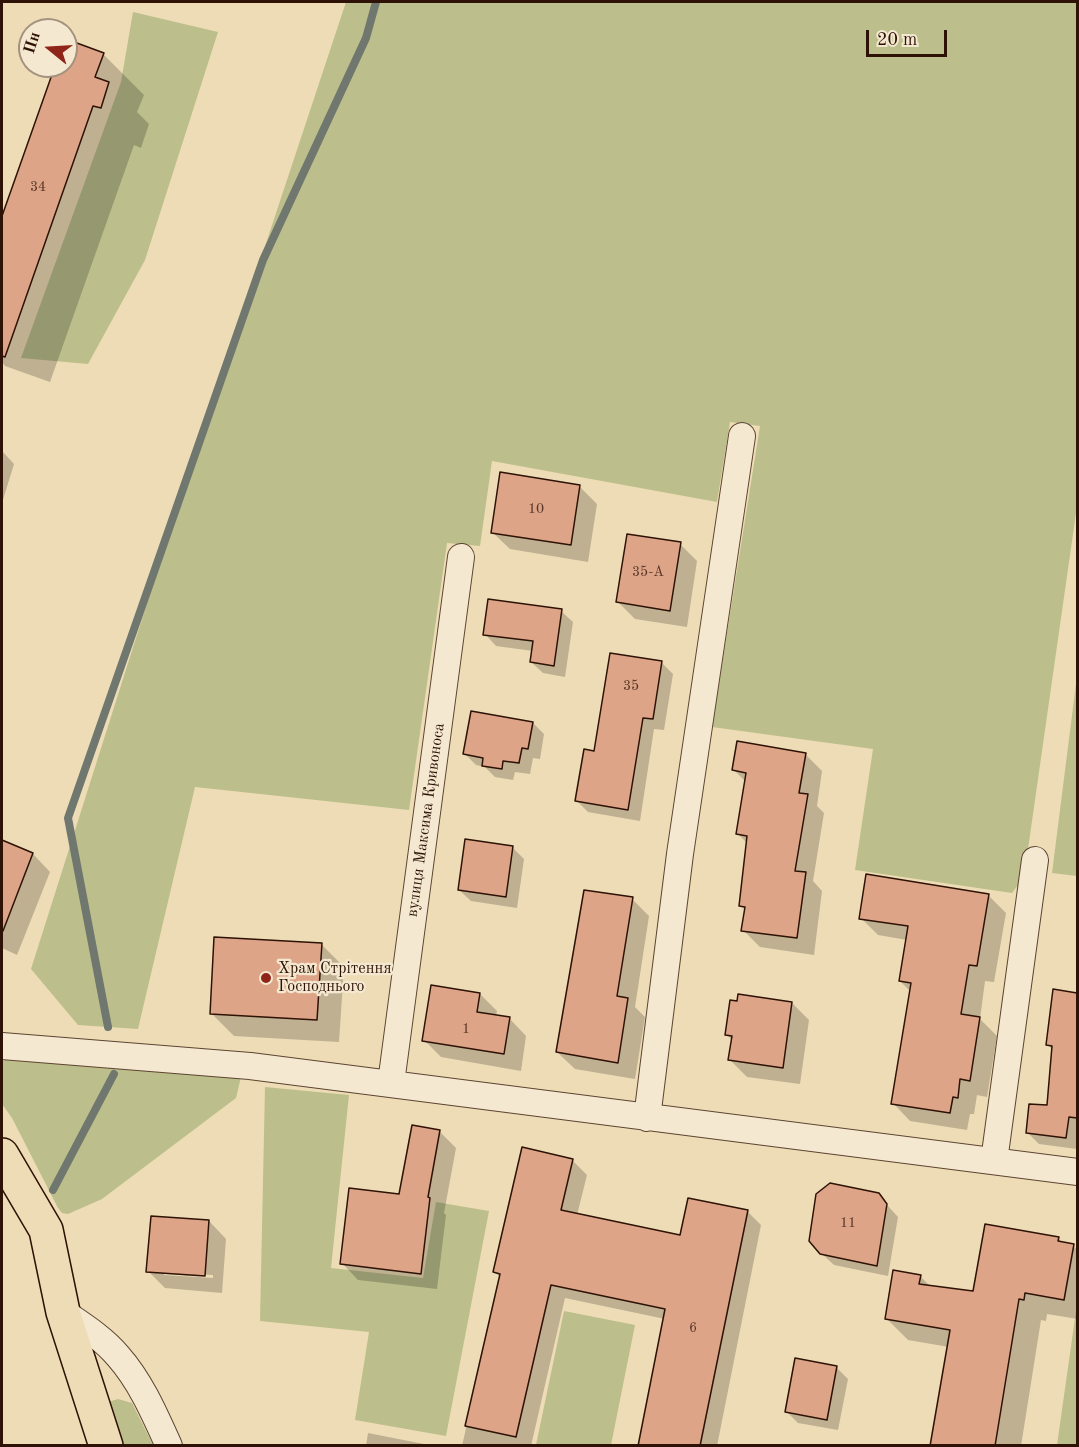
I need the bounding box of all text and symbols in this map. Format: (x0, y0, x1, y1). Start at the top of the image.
north arrow (18, 18, 78, 78)
scale bar (869, 18, 950, 56)
text: Пн (22, 30, 44, 56)
text: 20 m (877, 31, 917, 49)
house number: 34 (30, 179, 46, 195)
house number: 10 (528, 501, 544, 517)
house number: 35-А (632, 564, 664, 580)
house number: 35 (623, 678, 639, 694)
street label: вулиця Максима Кривоноса (403, 722, 449, 918)
place label: Храм Стрітення Господнього (278, 959, 392, 997)
marker: Храм Стрітення Господнього (259, 971, 273, 985)
house number: 1 (462, 1021, 470, 1037)
house number: 11 (840, 1215, 856, 1231)
house number: 6 (689, 1320, 697, 1336)

